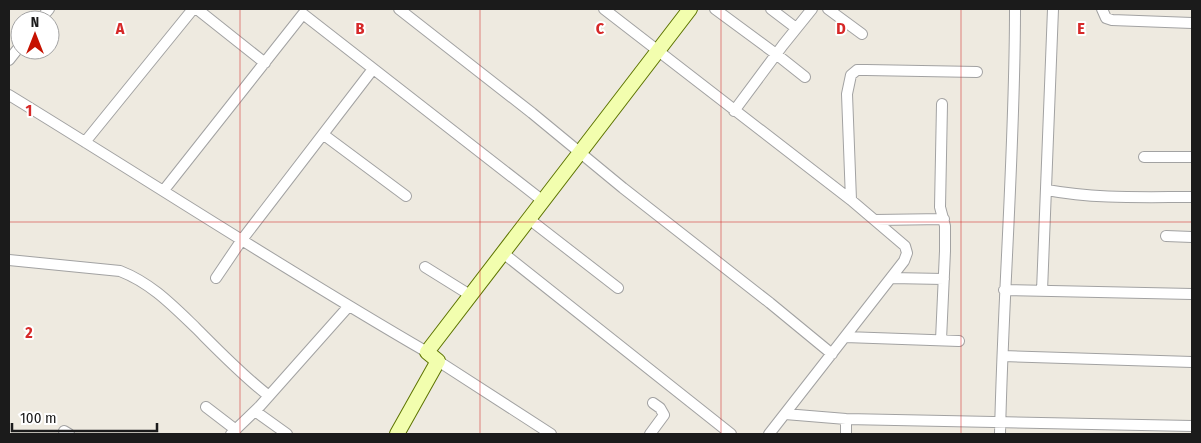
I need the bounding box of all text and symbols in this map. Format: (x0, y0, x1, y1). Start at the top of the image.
north arrow (10, 10, 60, 60)
text: N (31, 14, 39, 31)
text: A (115, 19, 125, 38)
text: B (356, 19, 365, 38)
text: C (596, 19, 605, 38)
text: D (836, 19, 846, 38)
text: E (1077, 19, 1085, 38)
text: 1 (26, 101, 32, 120)
text: 2 (24, 323, 33, 342)
scale bar (12, 400, 158, 432)
text: 100 m (20, 409, 57, 427)

